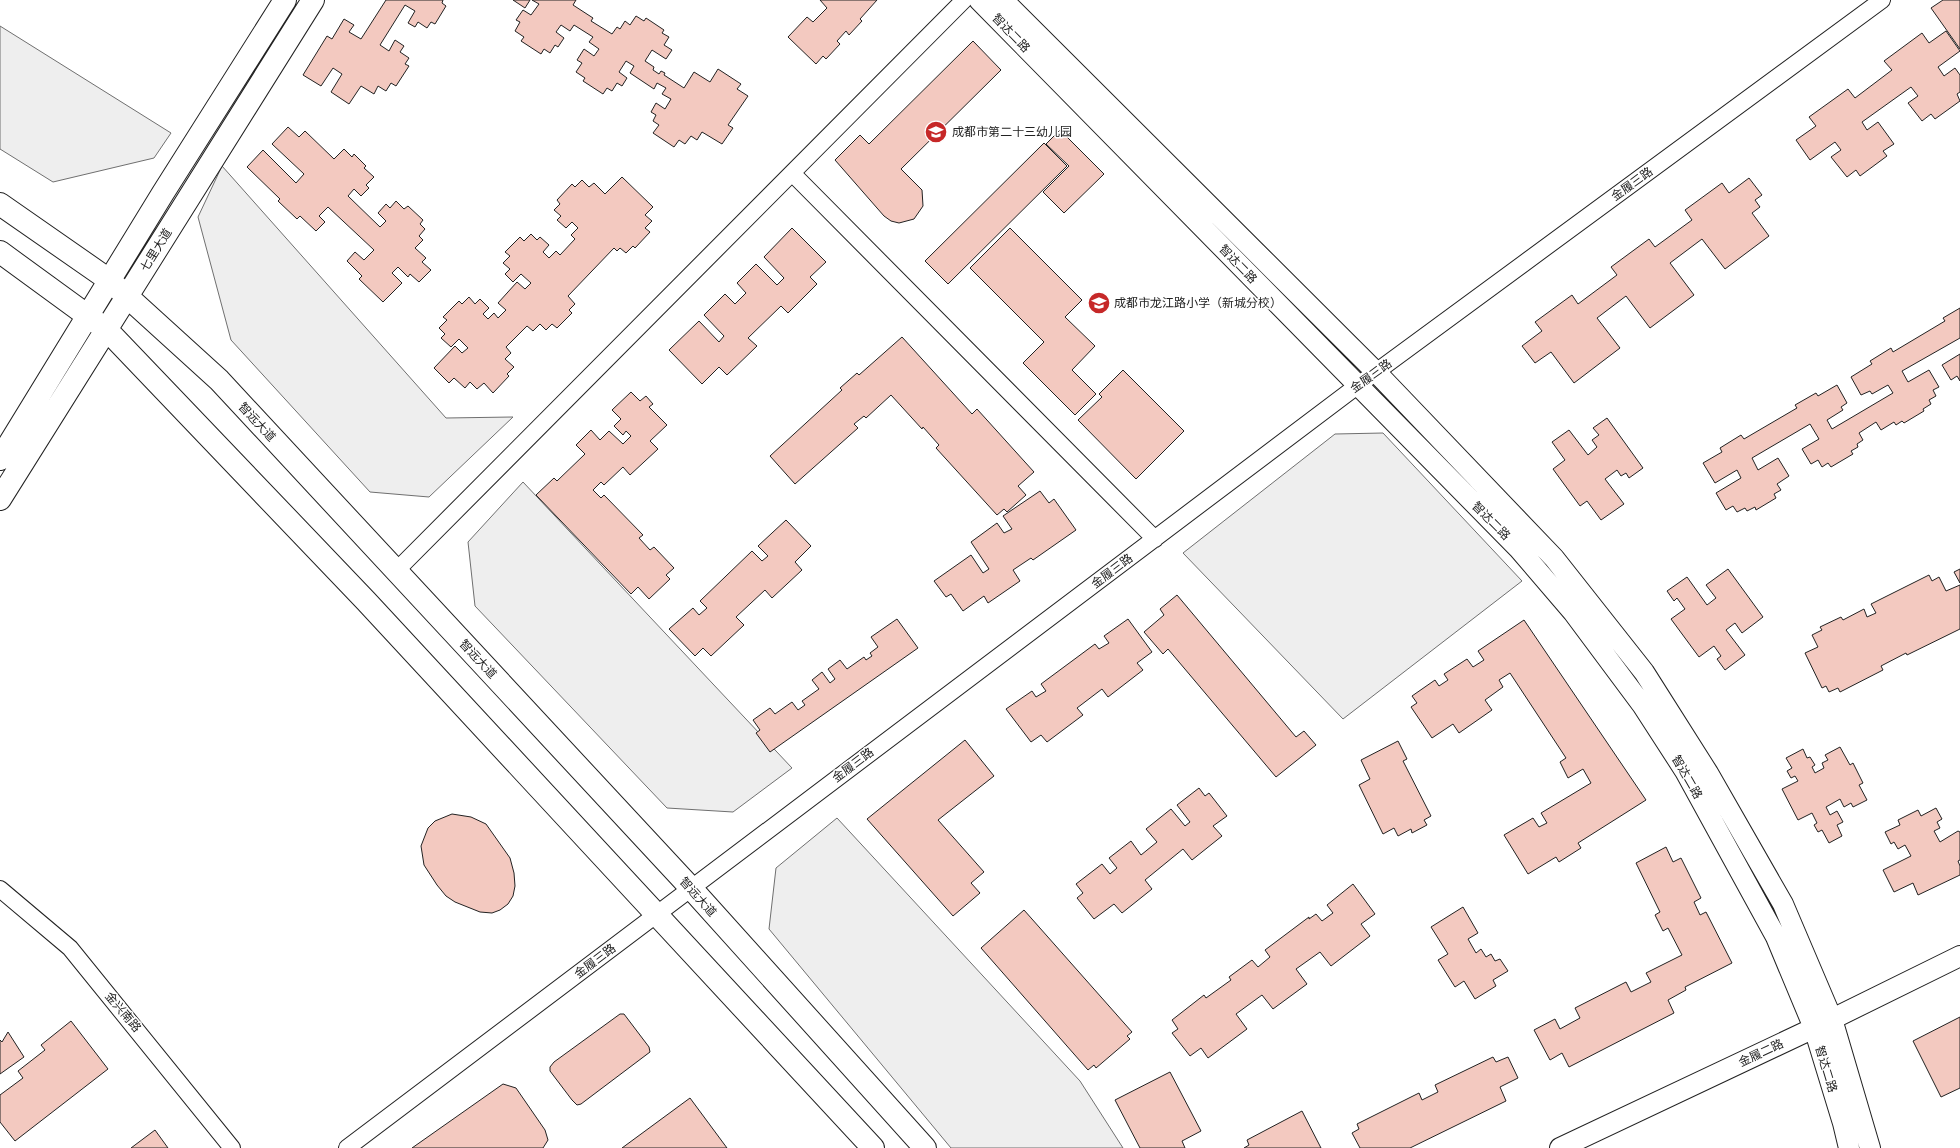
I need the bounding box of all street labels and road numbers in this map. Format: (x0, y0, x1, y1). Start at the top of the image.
street label: 智达二路 (989, 11, 1033, 55)
street label: 金履三路 (1608, 164, 1656, 204)
street label: 七里大道 (137, 226, 175, 274)
street label: 智达二路 (1216, 242, 1260, 286)
street label: 金履三路 (1347, 356, 1395, 396)
street label: 智远大道 (236, 400, 278, 444)
street label: 智达二路 (1469, 499, 1513, 543)
street label: 金履三路 (1089, 551, 1135, 591)
street label: 智远大道 (457, 637, 499, 681)
street label: 金履三路 (830, 745, 876, 785)
street label: 智达二路 (1669, 753, 1705, 801)
street label: 智远大道 (677, 874, 719, 920)
street label: 金履三路 (572, 941, 618, 981)
street label: 金兴南路 (102, 989, 144, 1035)
street label: 金履二路 (1736, 1037, 1786, 1069)
street label: 智达二路 (1812, 1044, 1840, 1094)

